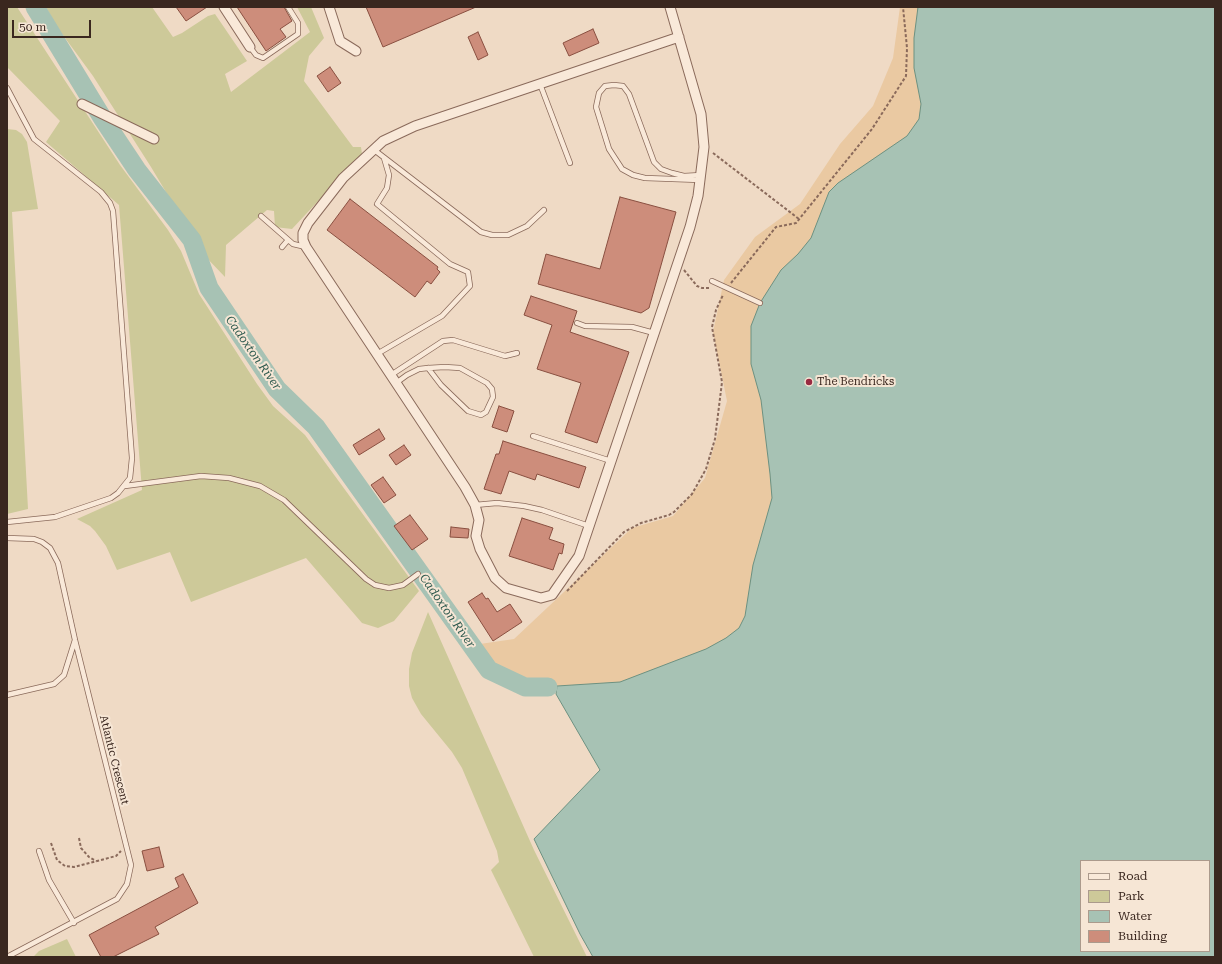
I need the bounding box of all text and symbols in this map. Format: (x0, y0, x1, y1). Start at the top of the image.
scale bar (14, 12, 93, 38)
text: 50 m (19, 20, 46, 34)
water label: Cadoxton River (222, 313, 284, 393)
place label: The Bendricks (817, 375, 894, 389)
marker: The Bendricks (804, 377, 814, 387)
water label: Cadoxton River (416, 571, 478, 651)
street label: Atlantic Crescent (97, 714, 131, 806)
legend (1080, 860, 1210, 952)
text: Road (1118, 869, 1147, 883)
text: Park (1118, 889, 1144, 903)
text: Water (1118, 909, 1152, 923)
text: Building (1118, 929, 1167, 943)

